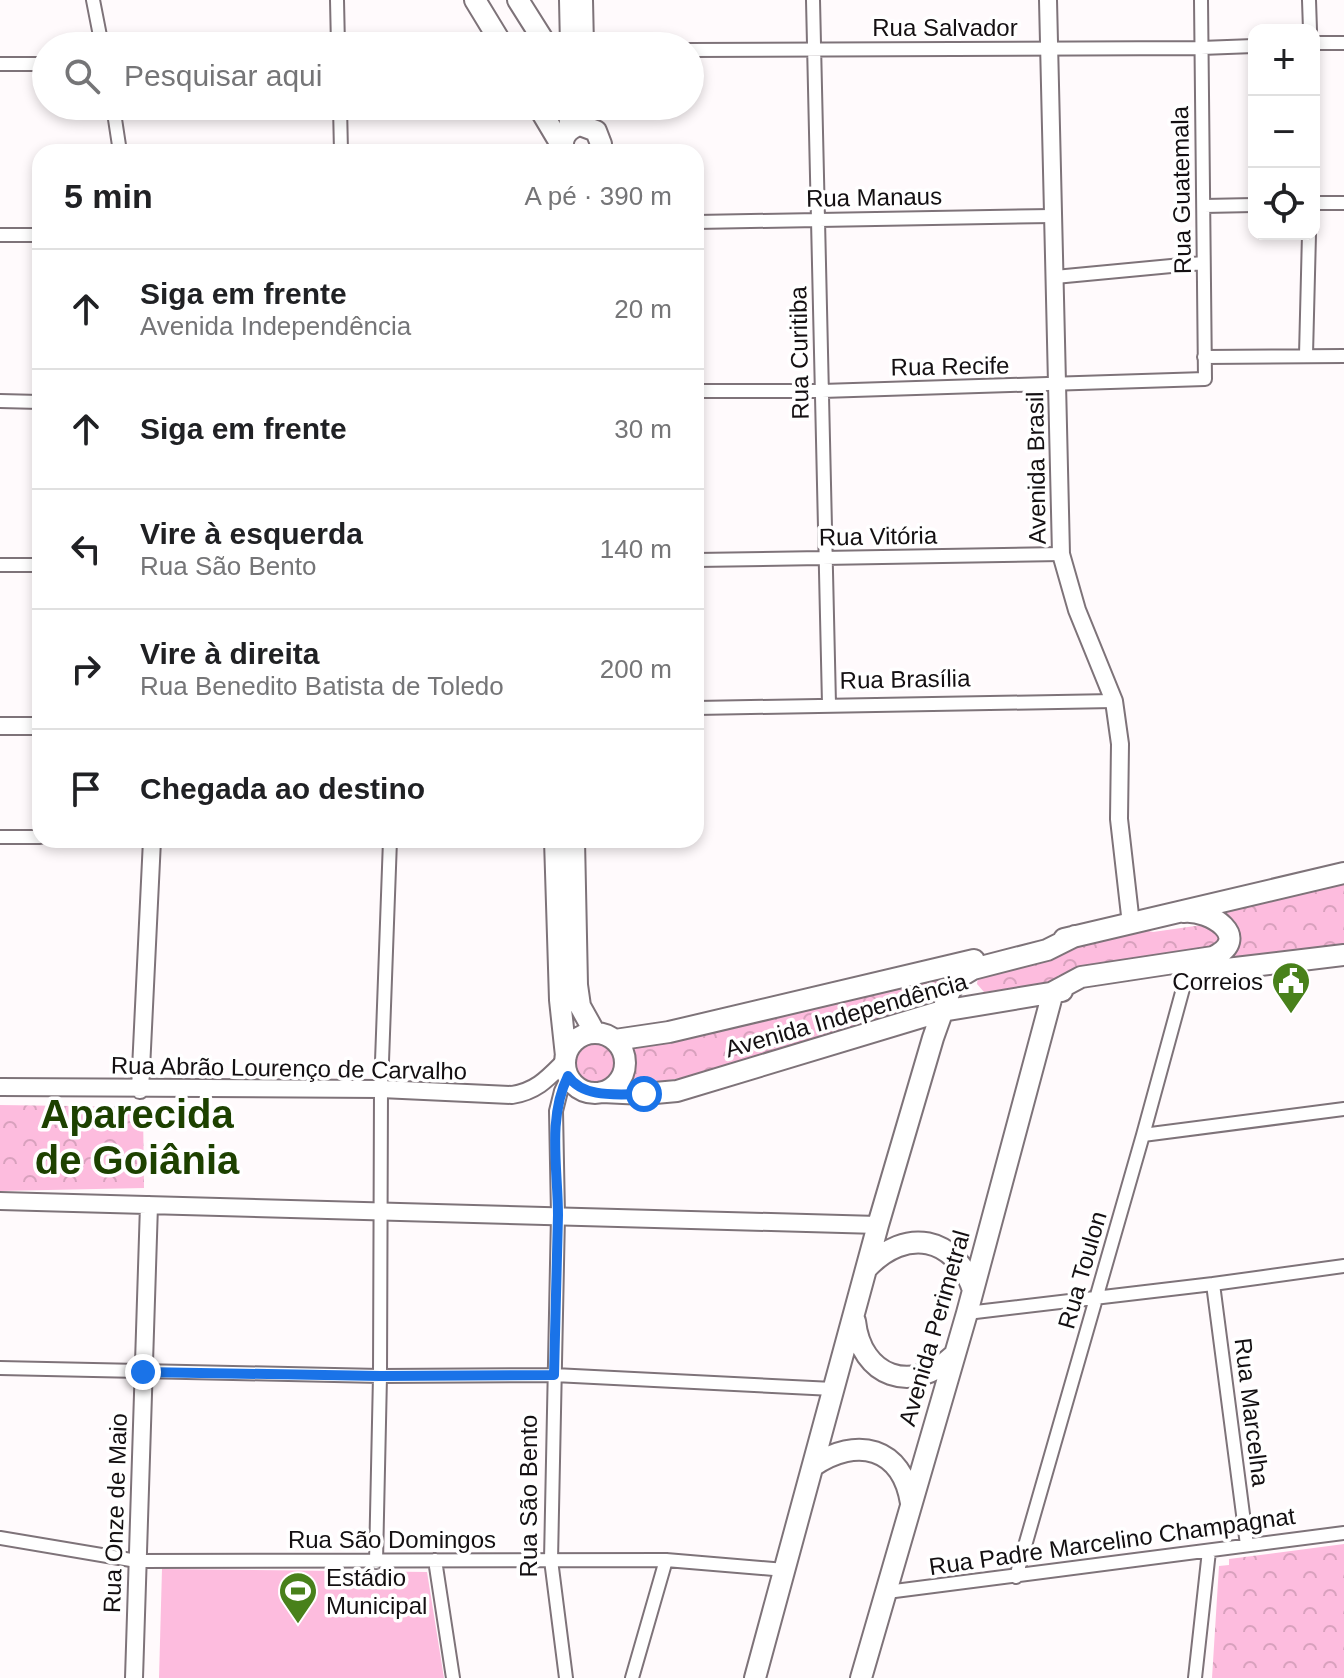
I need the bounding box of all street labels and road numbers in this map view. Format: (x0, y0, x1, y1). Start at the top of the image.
street label: Rua Salvador (872, 14, 1018, 41)
street label: Rua Guatemala (1166, 105, 1196, 274)
street label: Rua Manaus (806, 182, 942, 212)
street label: Rua Curitiba (784, 285, 814, 420)
street label: Rua Recife (890, 351, 1010, 381)
street label: Avenida Brasil (1021, 391, 1051, 545)
street label: Rua Vitória (819, 521, 938, 551)
street label: Rua Brasília (839, 664, 971, 694)
street label: Avenida Independência (722, 967, 971, 1062)
street label: Rua Abrão Lourenço de Carvalho (111, 1051, 467, 1085)
street label: Rua Toulon (1052, 1208, 1112, 1332)
street label: Avenida Perimetral (893, 1227, 975, 1429)
street label: Rua Marcelha (1229, 1336, 1275, 1488)
street label: Rua Onze de Maio (98, 1413, 132, 1613)
street label: Rua São Bento (515, 1415, 542, 1577)
street label: Rua Padre Marcelino Champagnat (927, 1502, 1297, 1580)
street label: Rua São Domingos (288, 1526, 496, 1553)

